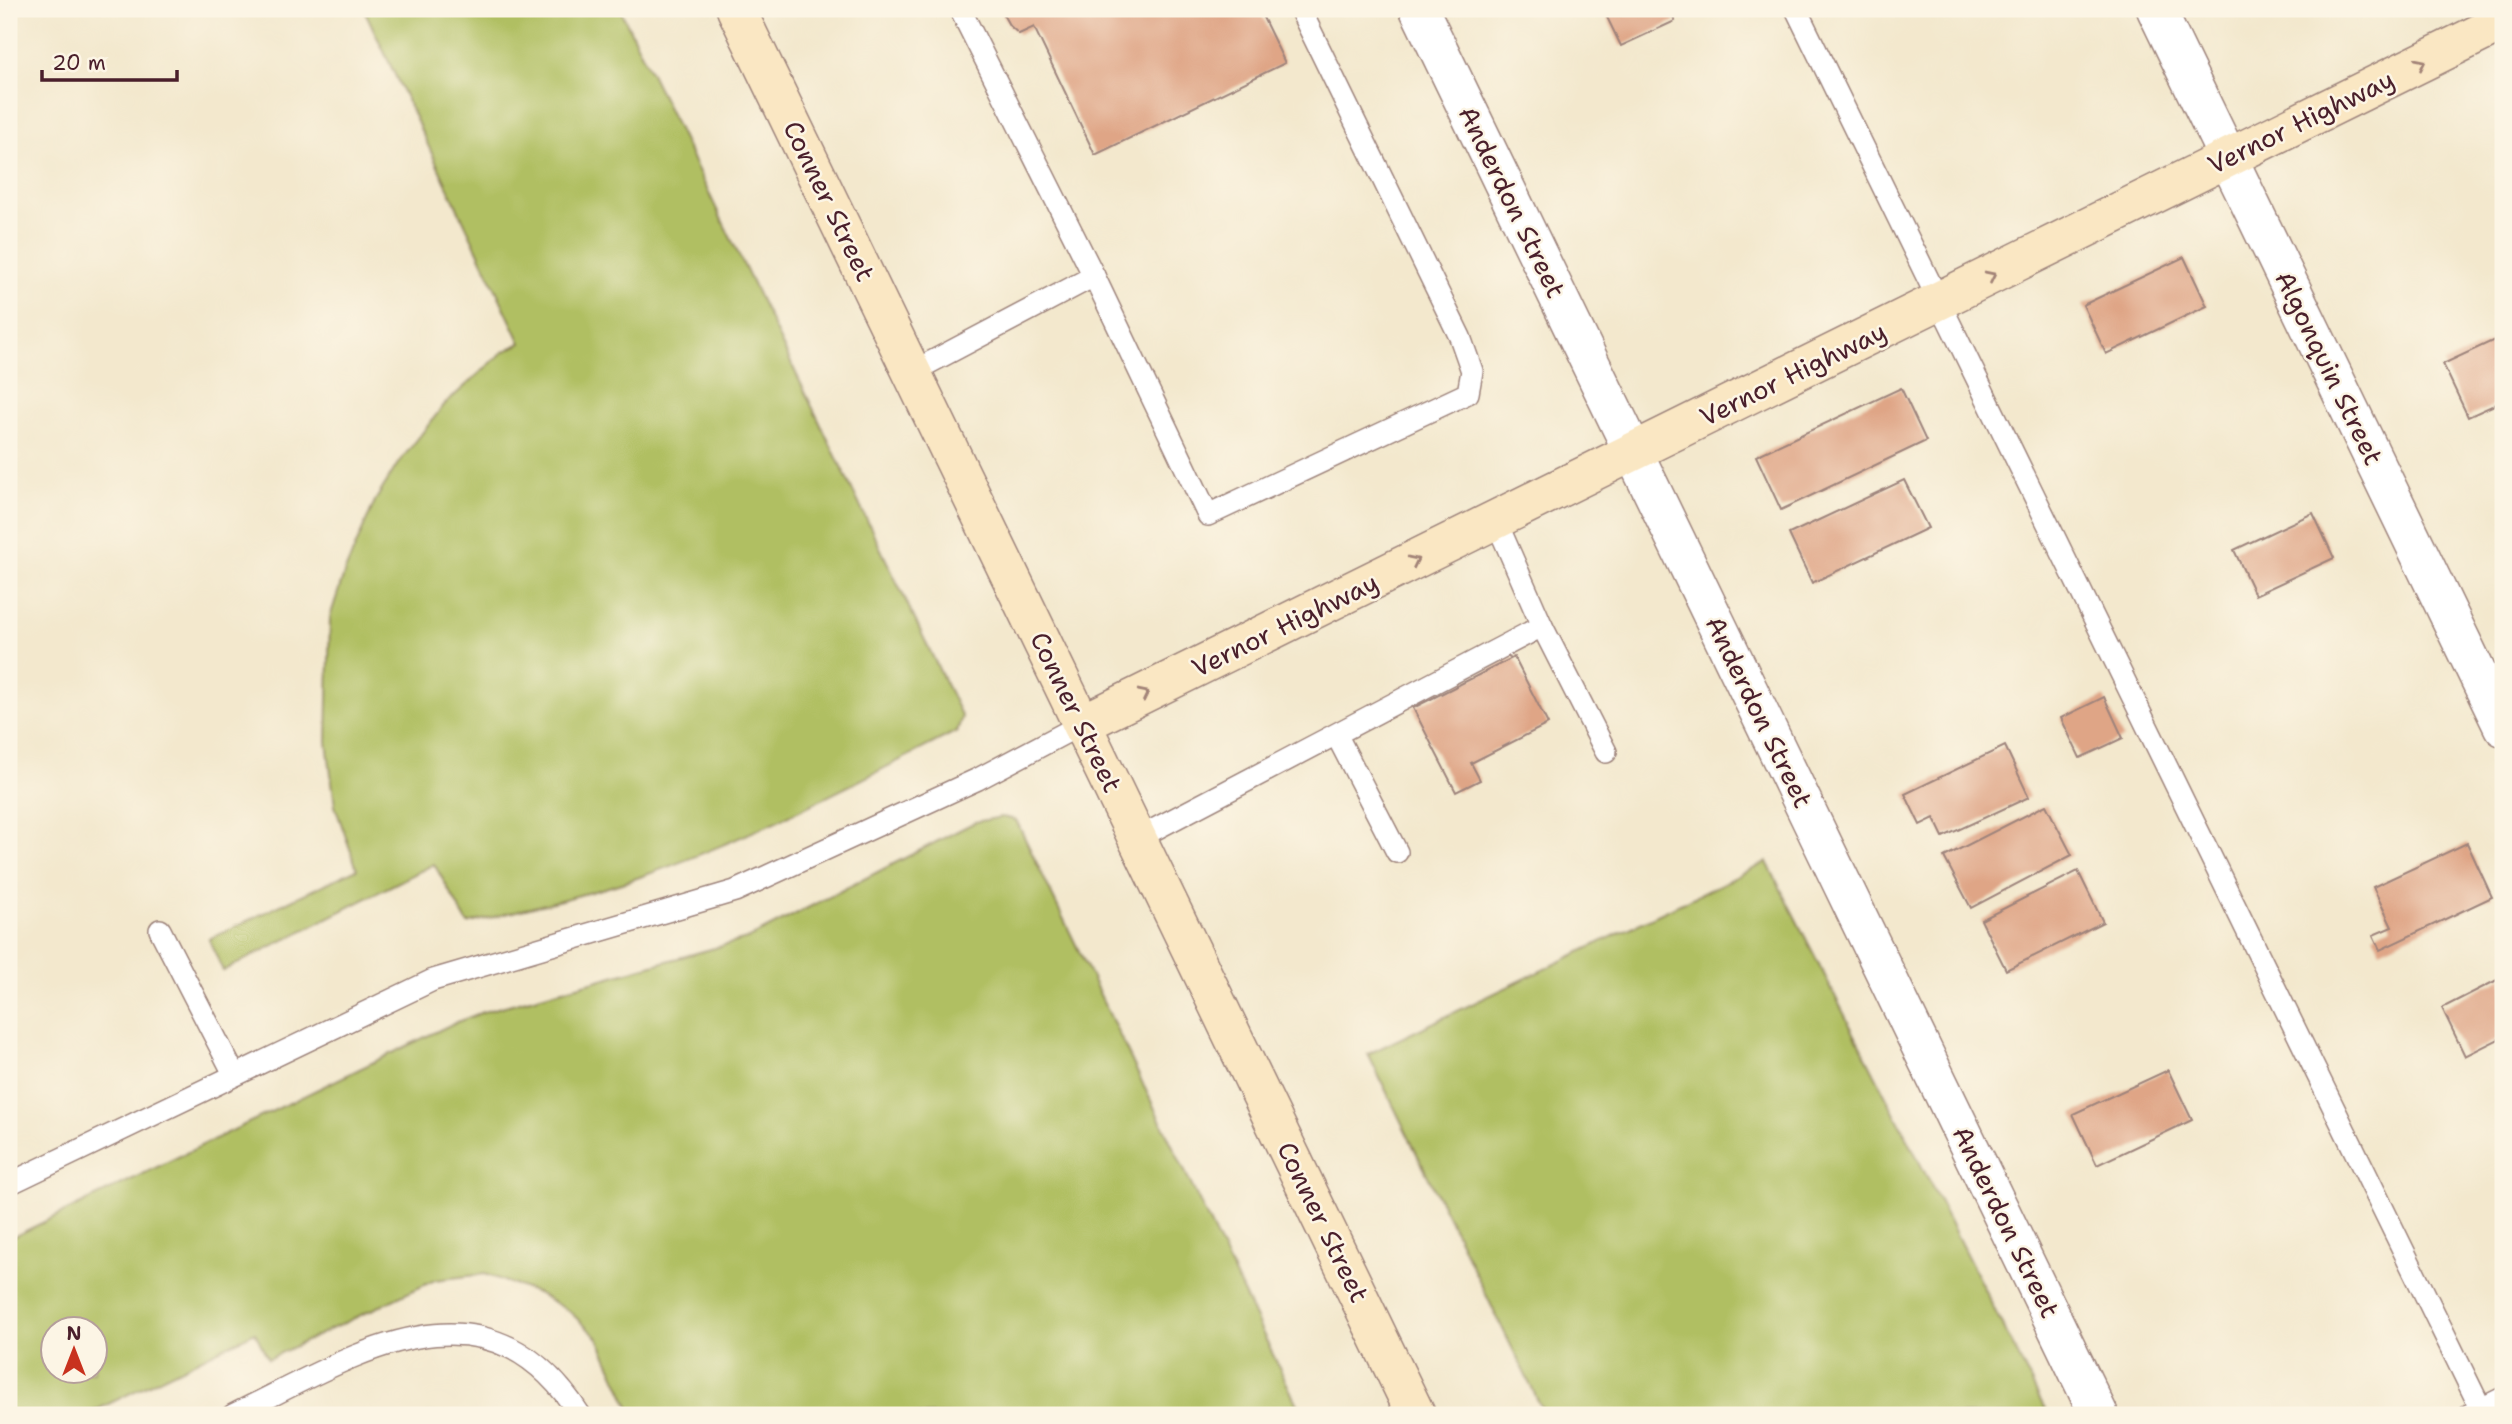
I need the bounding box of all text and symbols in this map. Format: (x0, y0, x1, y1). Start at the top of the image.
scale bar (42, 38, 177, 82)
text: 20 m (52, 49, 106, 77)
one-way arrow (2414, 58, 2426, 72)
street label: Vernor Highway (2202, 61, 2400, 182)
street label: Anderdon Street (1451, 100, 1574, 304)
street label: Conner Street (775, 115, 883, 287)
street label: Algonquin Street (2267, 265, 2392, 471)
one-way arrow (1984, 271, 1996, 285)
street label: Vernor Highway (1694, 313, 1892, 434)
one-way arrow (1407, 556, 1419, 570)
street label: Vernor Highway (1186, 564, 1384, 685)
street label: Anderdon Street (1698, 610, 1821, 814)
street label: Conner Street (1022, 626, 1130, 798)
one-way arrow (1137, 688, 1149, 702)
street label: Anderdon Street (1945, 1120, 2068, 1324)
street label: Conner Street (1269, 1136, 1377, 1308)
north arrow (38, 1316, 108, 1386)
text: N (66, 1321, 82, 1346)

